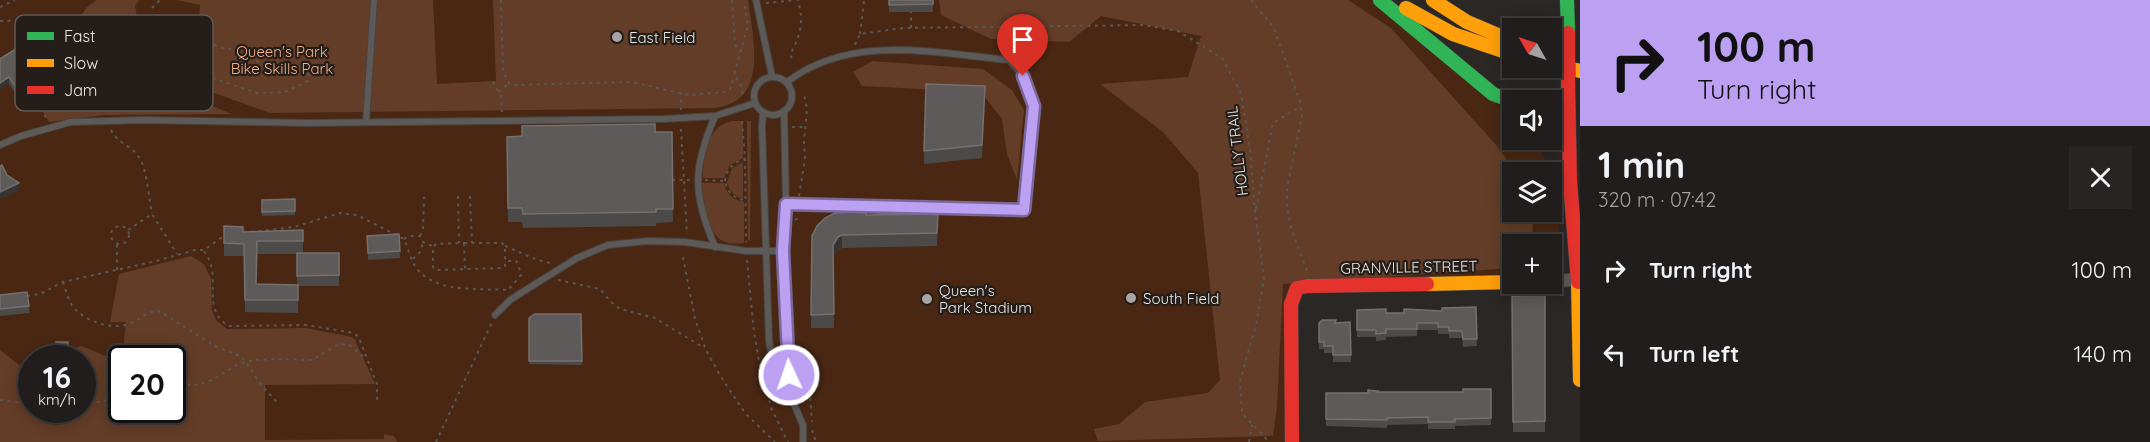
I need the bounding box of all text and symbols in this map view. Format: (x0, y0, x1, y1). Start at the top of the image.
pin (997, 14, 1048, 76)
legend (15, 15, 213, 111)
north arrow (1502, 18, 1562, 78)
map controls (1502, 18, 1562, 294)
text: 100 m (1697, 20, 1815, 73)
icon: arrive (1006, 23, 1039, 56)
icon: right (1598, 24, 1676, 102)
text: Fast (64, 26, 95, 46)
place label: East Field (629, 28, 695, 47)
marker: East Field (610, 30, 624, 44)
park label: Queen's Park Bike Skills Park (231, 42, 333, 78)
text: Slow (64, 53, 98, 73)
text: Turn right (1697, 72, 1816, 106)
text: Jam (64, 80, 97, 100)
button: sound (1502, 90, 1562, 150)
street label: HOLLY TRAIL (1222, 105, 1252, 197)
text: 1 min (1598, 142, 1685, 187)
button: close (2069, 146, 2132, 209)
button: layers (1502, 162, 1562, 222)
text: 320 m · 07:42 (1598, 187, 1716, 212)
button: + (1502, 234, 1562, 294)
icon: right (1598, 254, 1631, 287)
street label: GRANVILLE STREET (1340, 256, 1478, 278)
text: Turn right (1649, 256, 1753, 284)
text: 100 m (2072, 256, 2132, 284)
place label: Queen's Park Stadium (939, 281, 1032, 317)
place label: South Field (1143, 289, 1219, 308)
marker: South Field (1124, 291, 1138, 305)
marker: Queen's Park Stadium (920, 292, 934, 306)
icon: left (1598, 338, 1631, 371)
text: Turn left (1649, 340, 1739, 368)
text: 140 m (2073, 340, 2132, 368)
position arrow (757, 343, 821, 407)
speed limit sign: 20 (108, 345, 186, 423)
text: 16 (43, 358, 71, 396)
text: km/h (38, 390, 76, 409)

